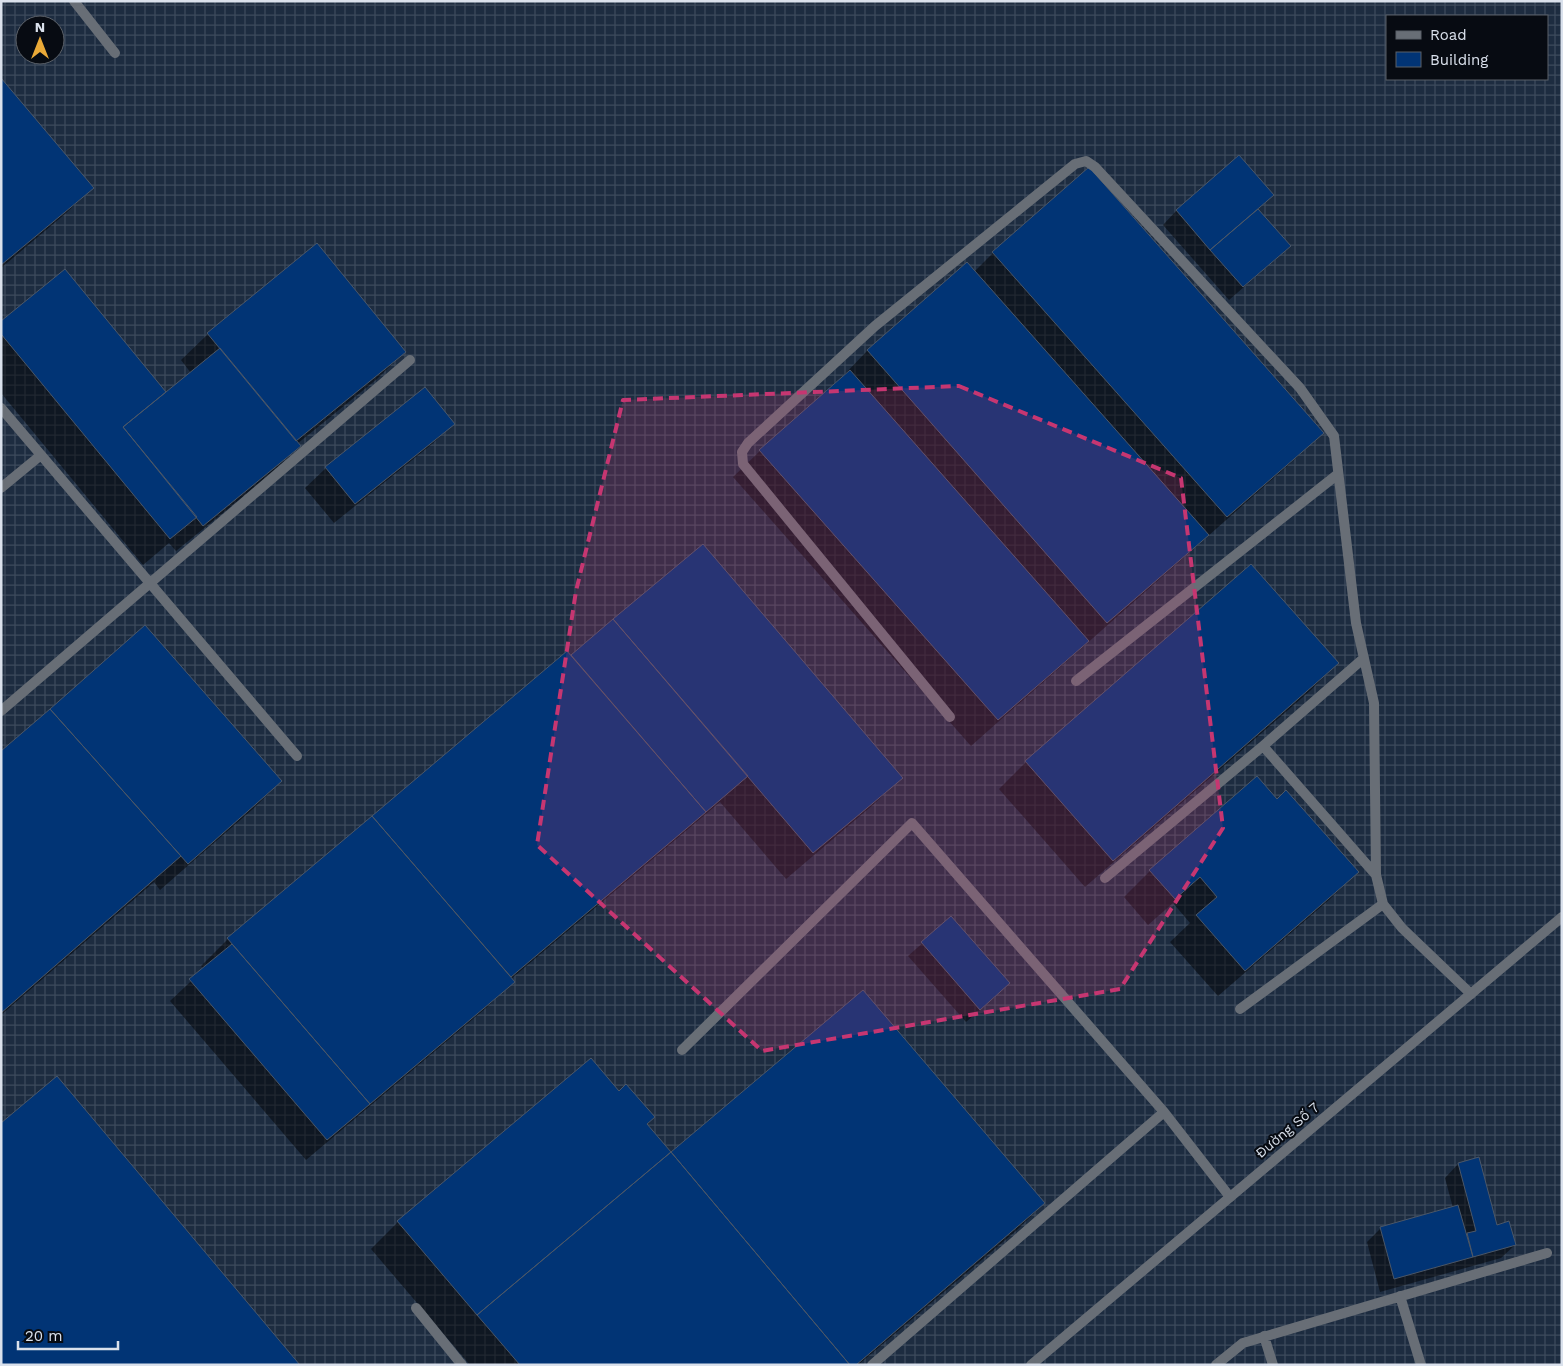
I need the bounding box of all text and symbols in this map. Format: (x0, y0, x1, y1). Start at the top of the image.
north arrow (15, 15, 65, 65)
legend (1386, 15, 1548, 80)
text: N (35, 19, 45, 35)
text: Road (1430, 26, 1467, 44)
text: Building (1430, 51, 1488, 69)
street label: Đường Số 7 (1252, 1099, 1322, 1161)
scale bar (18, 1318, 118, 1350)
text: 20 m (25, 1327, 63, 1345)

